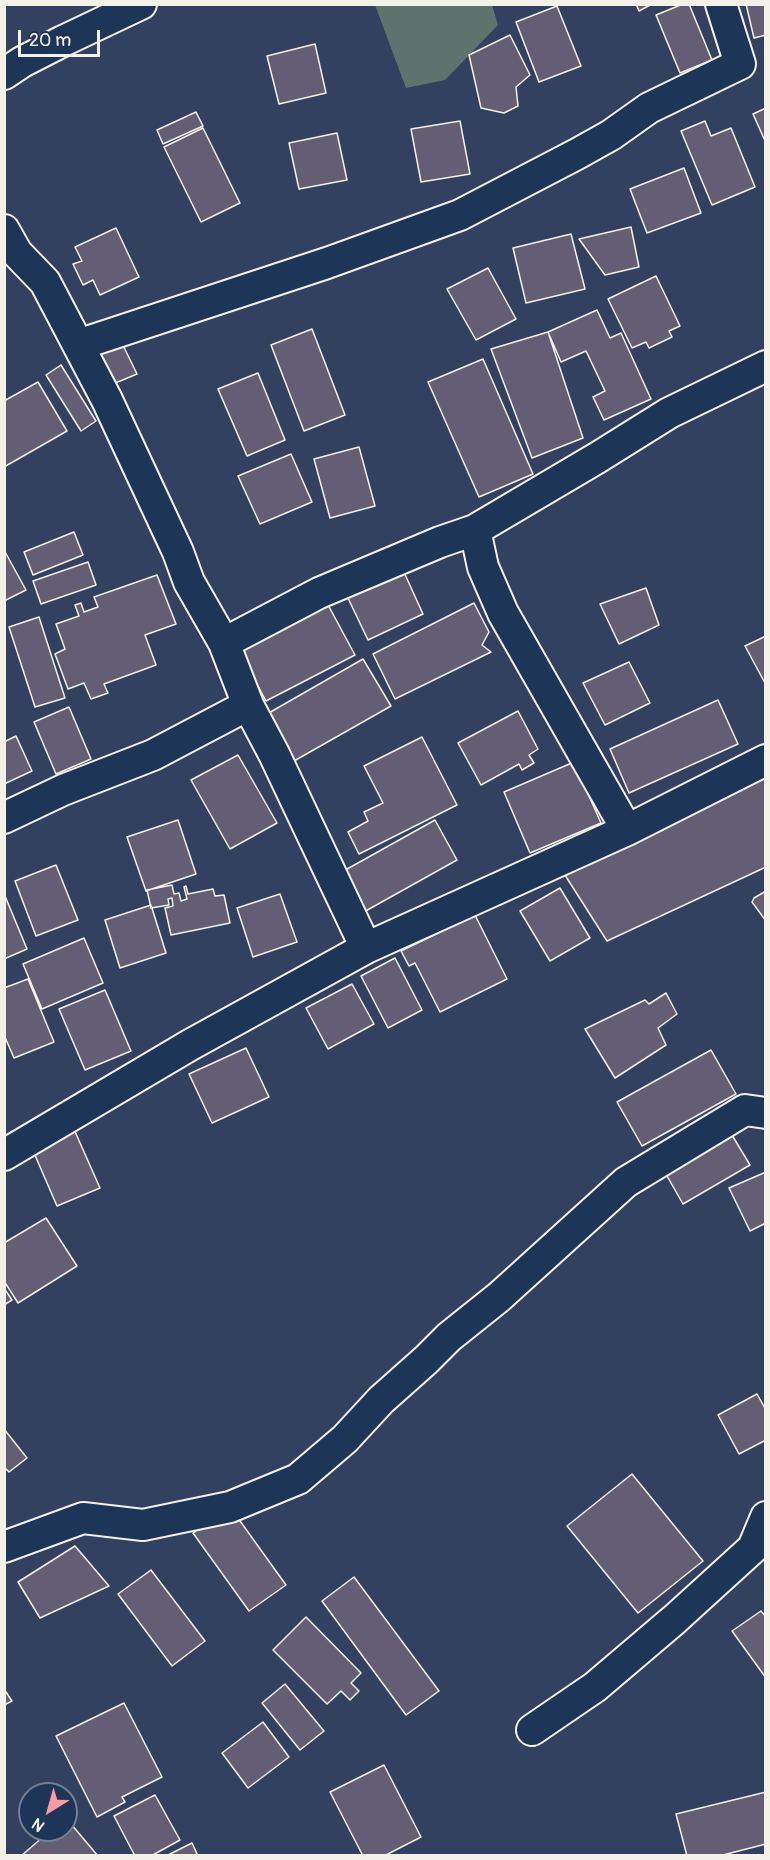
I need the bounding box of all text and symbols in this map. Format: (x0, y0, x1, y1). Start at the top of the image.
scale bar (21, 18, 104, 56)
text: 20 m (29, 29, 71, 52)
north arrow (18, 1782, 78, 1842)
text: N (28, 1814, 49, 1836)

